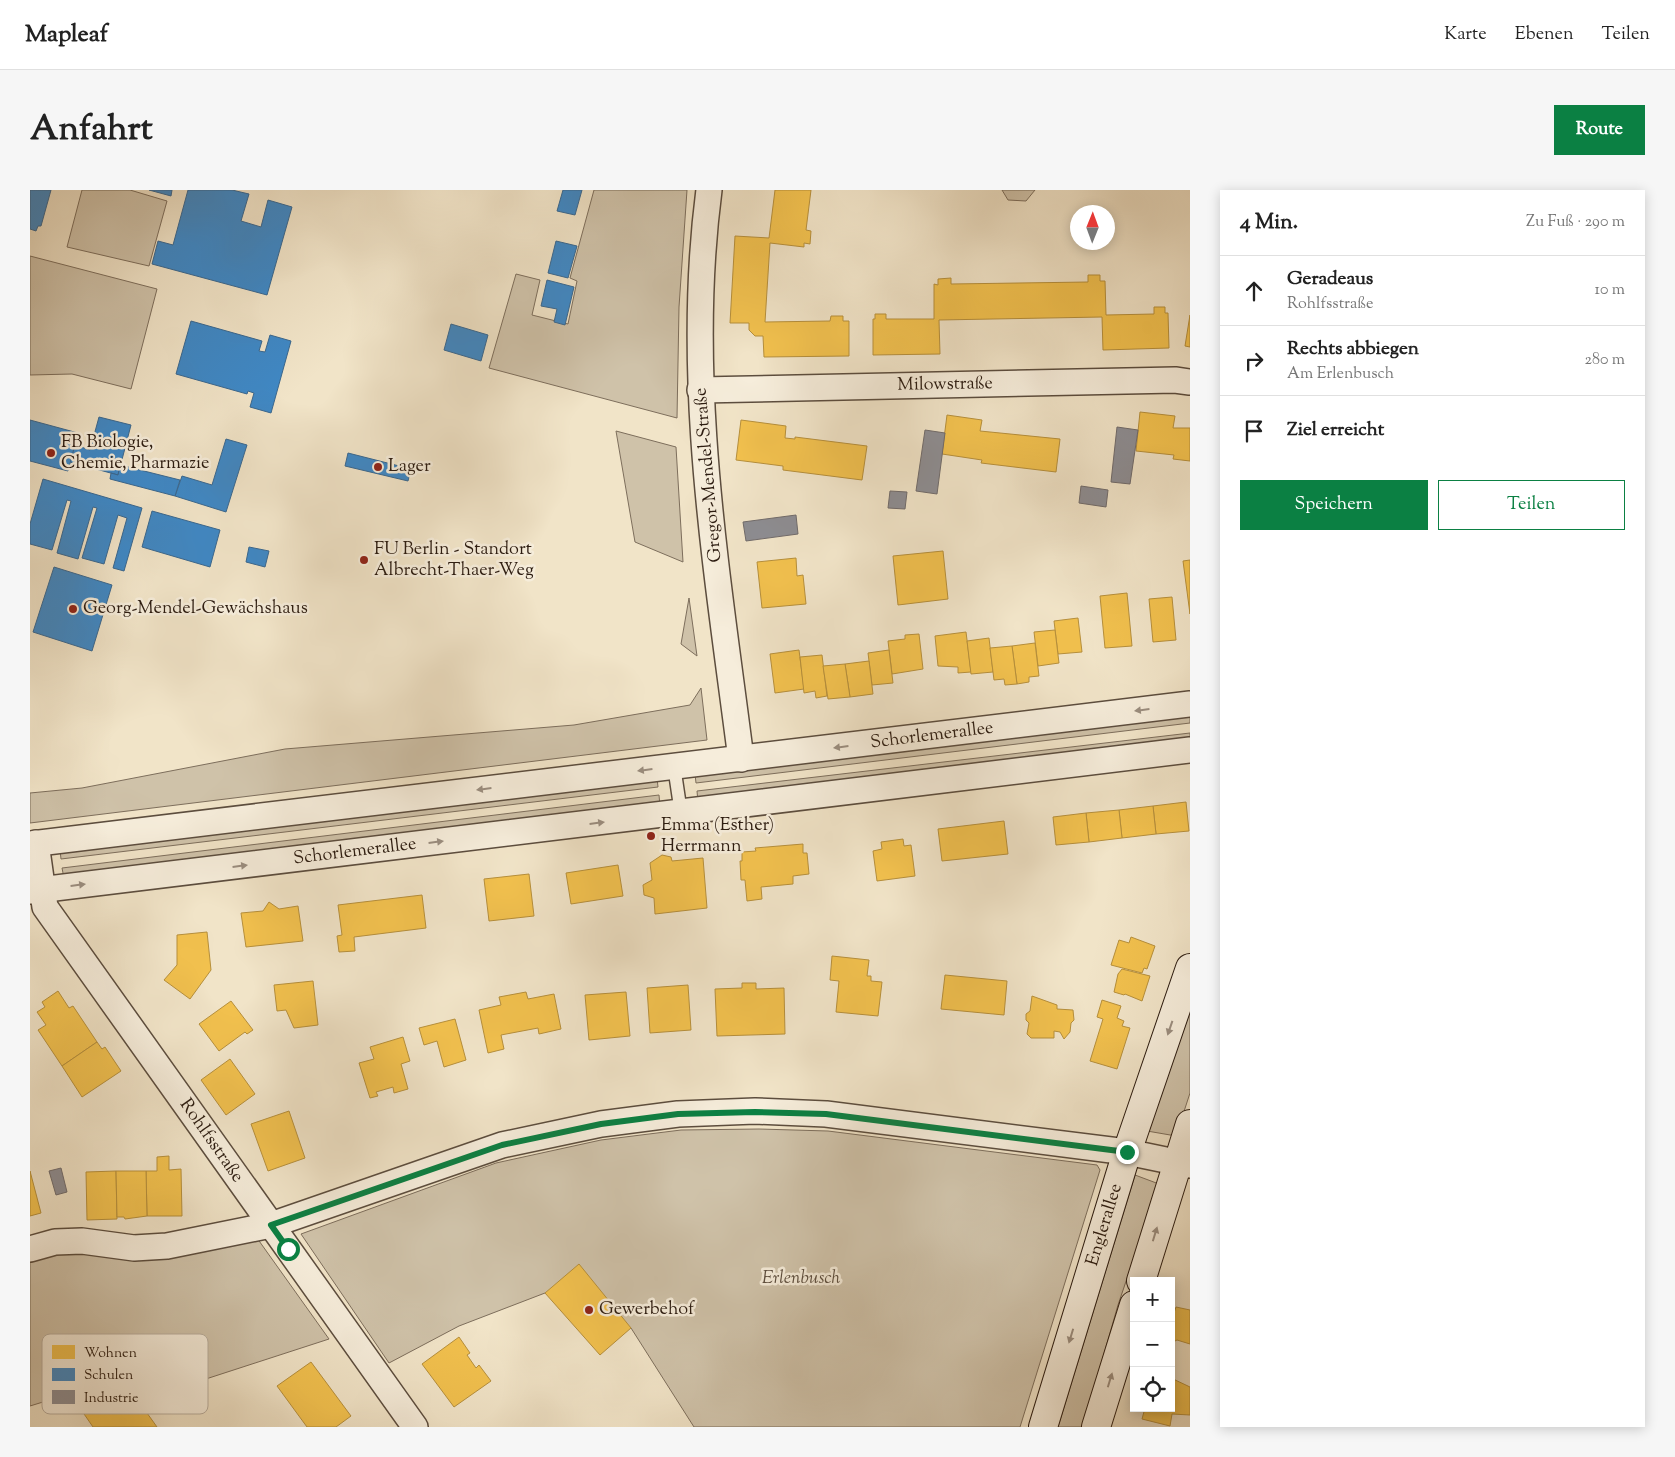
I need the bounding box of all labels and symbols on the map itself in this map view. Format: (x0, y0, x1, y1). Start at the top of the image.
north arrow (1070, 205, 1115, 250)
street label: Milowstraße (897, 371, 993, 399)
street label: Gregor-Mendel-Straße (688, 387, 730, 563)
place label: FB Biologie, Chemie, Pharmazie (61, 430, 209, 477)
marker: FB Biologie, Chemie, Pharmazie (45, 447, 57, 459)
place label: Lager (388, 454, 431, 480)
marker: Lager (372, 461, 384, 473)
place label: FU Berlin - Standort Albrecht-Thaer-Weg (374, 537, 534, 584)
marker: FU Berlin - Standort Albrecht-Thaer-Weg (358, 554, 370, 566)
place label: Georg-Mendel-Gewächshaus (83, 596, 308, 622)
marker: Georg-Mendel-Gewächshaus (67, 603, 79, 615)
one-way arrow (1133, 706, 1149, 714)
street label: Schorlemerallee (869, 716, 995, 756)
one-way arrow (833, 743, 849, 751)
one-way arrow (637, 766, 653, 774)
one-way arrow (476, 785, 492, 793)
place label: Emma (Esther) Herrmann (661, 813, 774, 860)
one-way arrow (589, 819, 605, 827)
marker: Emma (Esther) Herrmann (645, 830, 657, 842)
street label: Schorlemerallee (292, 832, 418, 872)
one-way arrow (428, 838, 444, 846)
one-way arrow (232, 862, 248, 870)
one-way arrow (71, 881, 87, 889)
one-way arrow (1166, 1021, 1174, 1036)
street label: Rohlfsstraße (172, 1094, 250, 1188)
route end (1116, 1141, 1139, 1164)
street label: Englerallee (1080, 1181, 1130, 1269)
one-way arrow (1152, 1227, 1160, 1242)
route start (277, 1238, 300, 1261)
park label: Erlenbusch (762, 1266, 841, 1292)
place label: Gewerbehof (599, 1297, 695, 1323)
marker: Gewerbehof (583, 1304, 595, 1316)
one-way arrow (1067, 1329, 1075, 1344)
legend (42, 1334, 208, 1414)
text: Wohnen (84, 1344, 137, 1364)
text: Schulen (84, 1366, 133, 1386)
one-way arrow (1107, 1373, 1115, 1388)
text: Industrie (84, 1389, 139, 1409)

